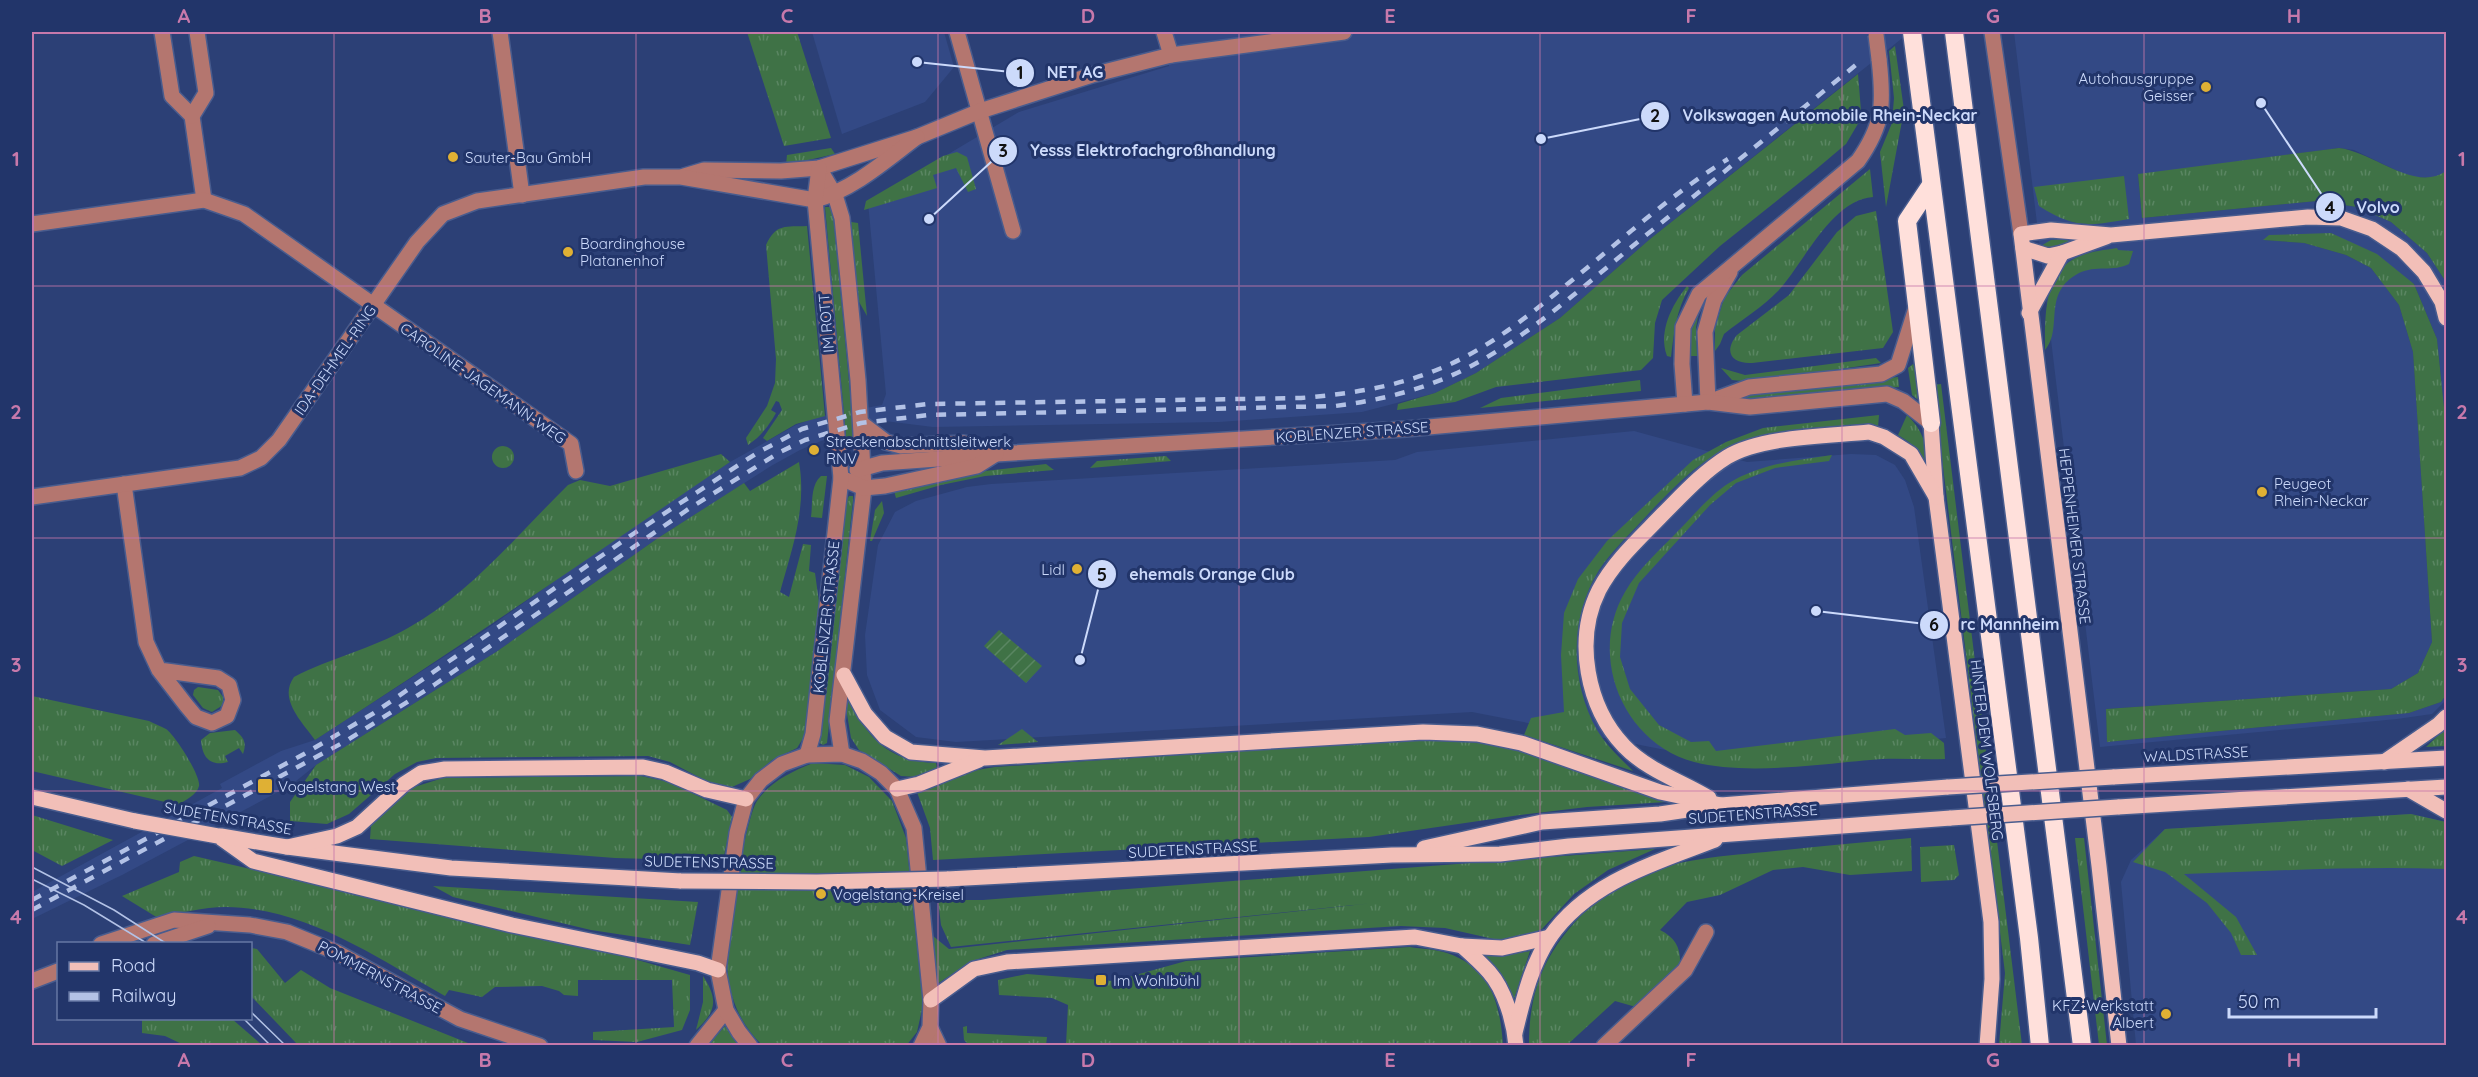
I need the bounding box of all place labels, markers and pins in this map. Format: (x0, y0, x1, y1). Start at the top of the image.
callout: NET AG (1005, 56, 1116, 90)
place label: Autohausgruppe Geisser (2078, 69, 2194, 105)
marker: Autohausgruppe Geisser (2199, 80, 2213, 94)
callout: Volkswagen Automobile Rhein-Neckar (1640, 99, 1989, 133)
callout: Yesss Elektrofachgroßhandlung (988, 134, 1288, 168)
place label: Sauter-Bau GmbH (465, 148, 591, 167)
marker: Sauter-Bau GmbH (446, 150, 460, 164)
callout: Volvo (2315, 190, 2412, 224)
place label: Boardinghouse Platanenhof (580, 234, 685, 270)
marker: Boardinghouse Platanenhof (561, 245, 575, 259)
place label: Streckenabschnittsleitwerk RNV (826, 432, 1011, 468)
marker: Streckenabschnittsleitwerk RNV (807, 443, 821, 457)
place label: Peugeot Rhein-Neckar (2274, 474, 2369, 510)
marker: Peugeot Rhein-Neckar (2255, 485, 2269, 499)
callout: ehemals Orange Club (1087, 557, 1307, 591)
place label: Lidl (1041, 560, 1065, 579)
marker: Lidl (1070, 562, 1084, 576)
callout: rc Mannheim (1919, 608, 2072, 642)
marker: Vogelstang West (256, 777, 274, 795)
place label: Vogelstang West (278, 777, 396, 796)
place label: Vogelstang-Kreisel (833, 885, 964, 904)
marker: Vogelstang-Kreisel (814, 887, 828, 901)
place label: Im Wohlbühl (1113, 971, 1199, 990)
marker: Im Wohlbühl (1094, 973, 1108, 987)
place label: KFZ-Werkstatt Albert (2052, 996, 2154, 1032)
marker: KFZ-Werkstatt Albert (2159, 1007, 2173, 1021)

